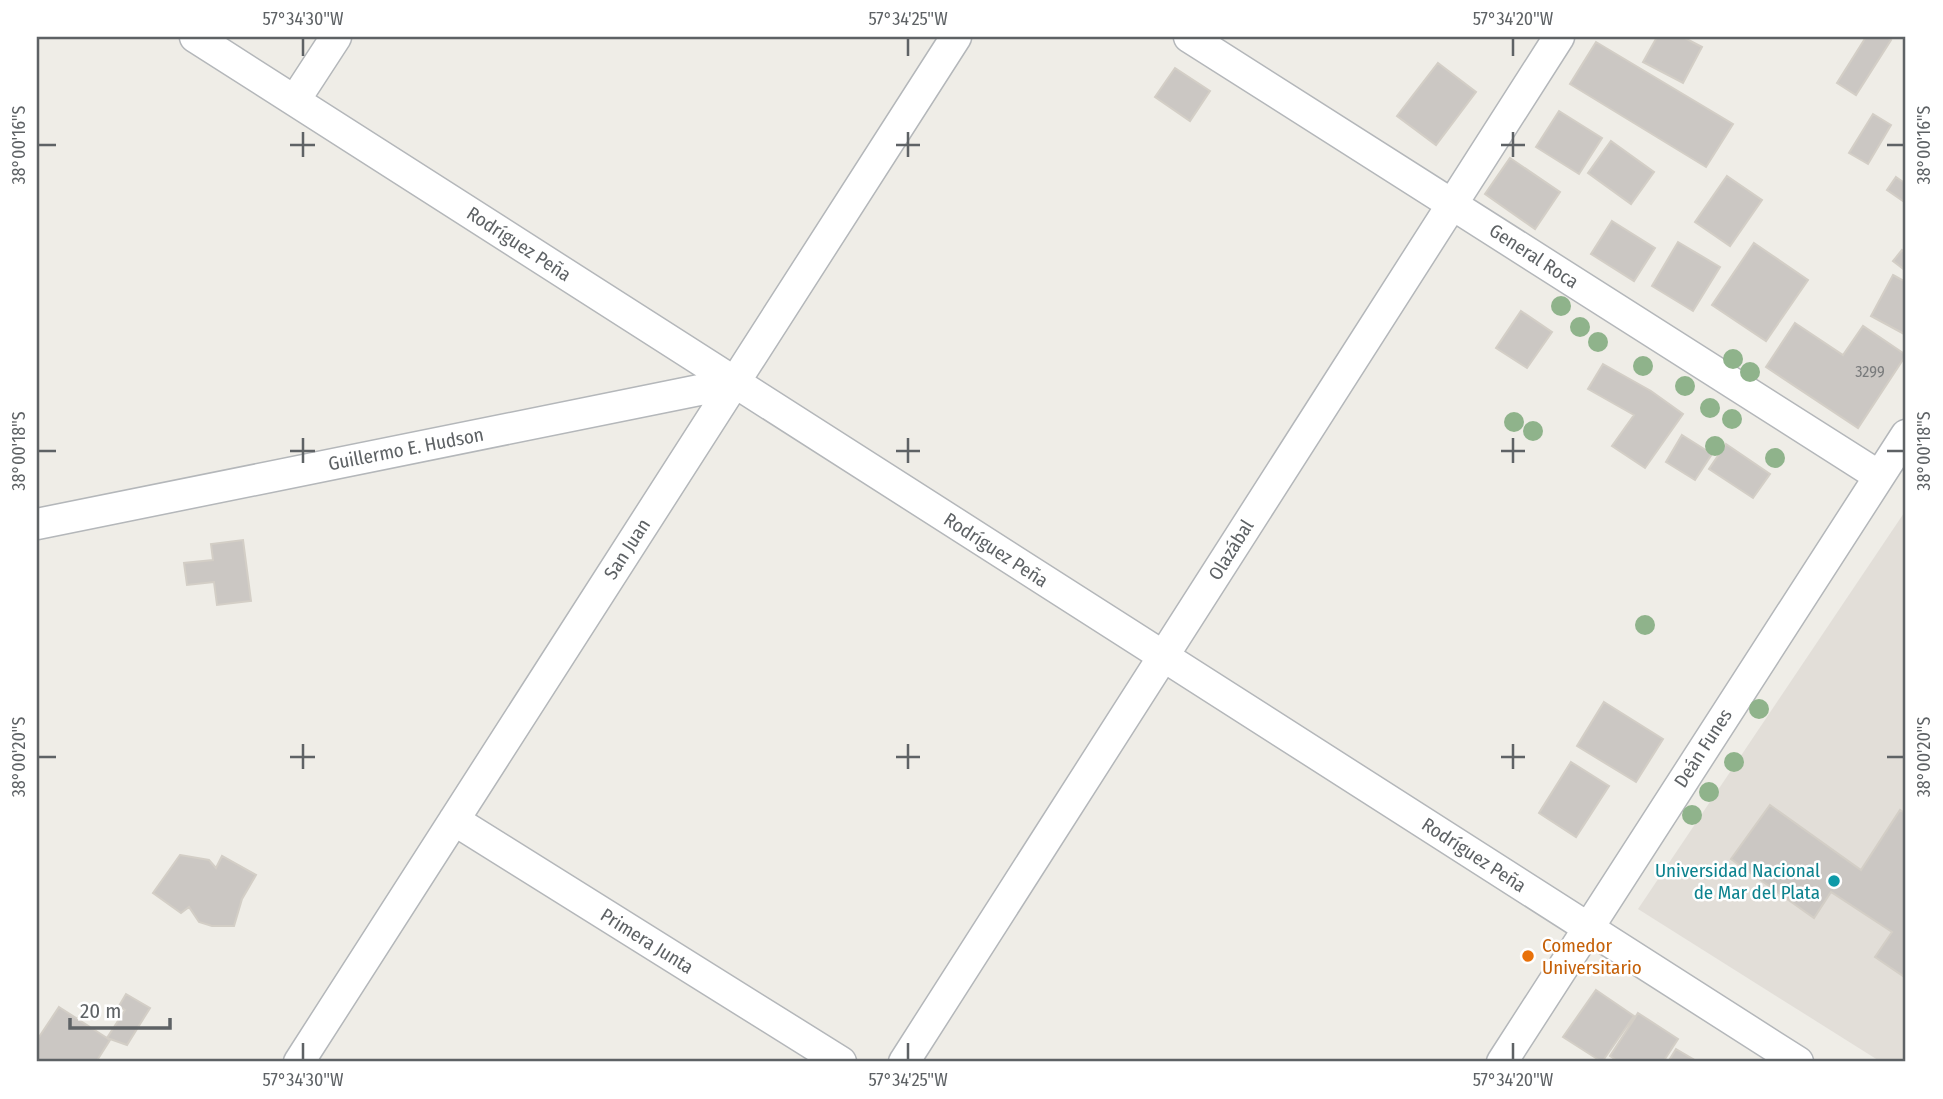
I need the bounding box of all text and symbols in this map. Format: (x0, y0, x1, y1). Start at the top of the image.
text: 57°34'30"W (263, 8, 344, 30)
text: 57°34'25"W (868, 8, 948, 30)
text: 57°34'20"W (1473, 8, 1554, 30)
text: 38°00'16"S (8, 105, 30, 185)
text: 38°00'16"S (1913, 105, 1935, 185)
street label: Rodríguez Peña (463, 202, 575, 286)
street label: General Roca (1485, 219, 1583, 293)
house number: 3299 (1855, 362, 1885, 381)
text: 38°00'18"S (8, 411, 30, 491)
text: 38°00'18"S (1913, 411, 1935, 491)
street label: Guillermo E. Hudson (326, 423, 486, 475)
street label: Rodríguez Peña (940, 508, 1052, 592)
street label: San Juan (599, 514, 655, 584)
street label: Olazábal (1204, 516, 1258, 584)
street label: Deán Funes (1669, 704, 1737, 792)
text: 38°00'20"S (8, 717, 30, 797)
text: 38°00'20"S (1913, 717, 1935, 797)
street label: Rodríguez Peña (1418, 813, 1530, 897)
place label: Universidad Nacional de Mar del Plata (1655, 859, 1820, 904)
marker: Universidad Nacional de Mar del Plata (1826, 873, 1842, 889)
street label: Primera Junta (596, 903, 698, 979)
place label: Comedor Universitario (1542, 934, 1642, 979)
marker: Comedor Universitario (1520, 948, 1536, 964)
scale bar (70, 987, 170, 1031)
text: 20 m (80, 998, 121, 1024)
text: 57°34'30"W (263, 1069, 344, 1091)
text: 57°34'25"W (868, 1069, 948, 1091)
text: 57°34'20"W (1473, 1069, 1554, 1091)

